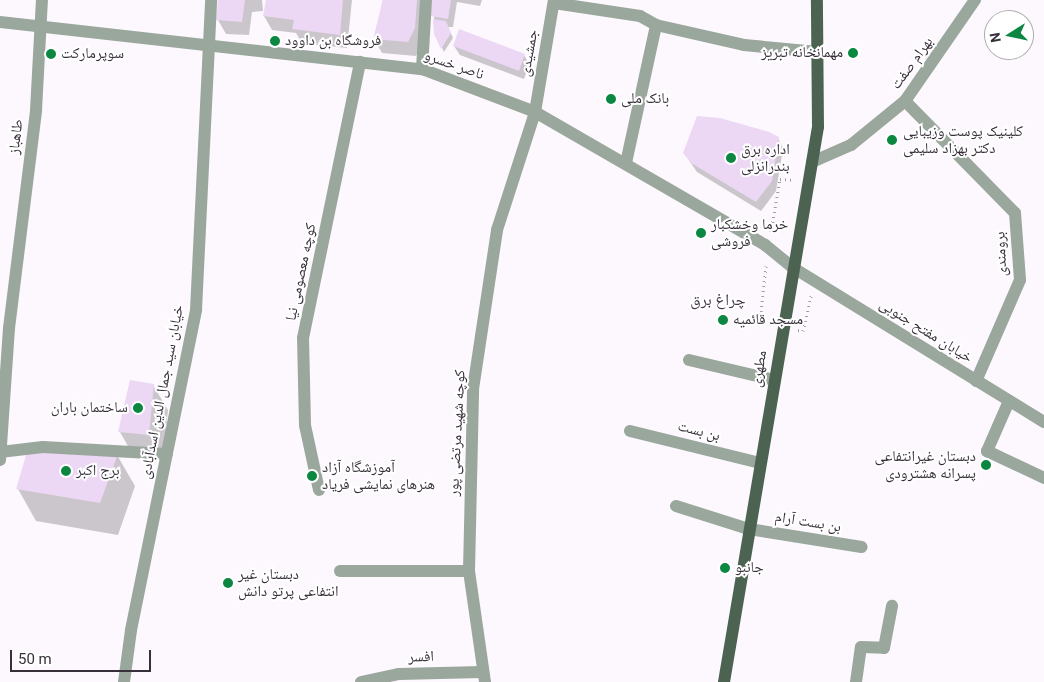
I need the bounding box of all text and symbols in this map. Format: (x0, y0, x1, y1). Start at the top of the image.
north arrow (984, 10, 1034, 60)
street label: جمشیدی (516, 28, 542, 78)
text: N (986, 31, 1004, 44)
place label: فروشگاه بن داوود (285, 32, 381, 50)
street label: بهرام صفت (887, 33, 937, 93)
marker: فروشگاه بن داوود (269, 35, 281, 47)
place label: مهمانخانه تبریز (761, 44, 843, 62)
place label: سوپرمارکت (61, 45, 124, 63)
street label: ناصر خسرو (422, 46, 486, 84)
marker: مهمانخانه تبریز (847, 47, 859, 59)
marker: سوپرمارکت (45, 48, 57, 60)
place label: بانک ملی (621, 90, 669, 108)
marker: بانک ملی (605, 93, 617, 105)
street label: طاهباز (5, 118, 27, 156)
place label: کلینیک پوست وزیبایی دکتر بهزاد سلیمی (903, 122, 1023, 157)
marker: کلینیک پوست وزیبایی دکتر بهزاد سلیمی (885, 133, 899, 147)
place label: اداره برق بندرانزلی (741, 140, 790, 175)
marker: اداره برق بندرانزلی (725, 152, 737, 164)
place label: خرما وخشکبار فروشی (711, 215, 788, 250)
street label: کوچه معصومی نیا (282, 222, 320, 322)
marker: خرما وخشکبار فروشی (695, 227, 707, 239)
street label: برومندی (991, 231, 1011, 277)
district label: چراغ برق (690, 290, 746, 310)
street label: خیابان مفتح جنوبی (876, 295, 976, 367)
street label: خیابان سید جمال الدین اسدآبادی (136, 304, 188, 480)
place label: مسجد قائمیه (733, 311, 803, 329)
marker: مسجد قائمیه (717, 314, 729, 326)
street label: مطهری (747, 349, 771, 389)
street label: کوچه شهید مرتضی پور (445, 369, 469, 497)
place label: ساختمان باران (51, 399, 128, 417)
marker: ساختمان باران (132, 402, 144, 414)
street label: بن بست (676, 417, 722, 445)
place label: دبستان غیرانتفاعی پسرانه هشترودی (874, 447, 976, 482)
place label: آموزشگاه آزاد هنرهای نمایشی فریاد (322, 458, 435, 493)
marker: دبستان غیرانتفاعی پسرانه هشترودی (980, 459, 992, 471)
place label: برج اکبر (76, 462, 120, 480)
marker: برج اکبر (60, 465, 72, 477)
marker: آموزشگاه آزاد هنرهای نمایشی فریاد (306, 470, 318, 482)
street label: بن بست آرام (774, 508, 842, 536)
place label: جانبو (735, 559, 764, 577)
marker: جانبو (719, 562, 731, 574)
place label: دبستان غیر انتفاعی پرتو دانش (238, 565, 339, 600)
marker: دبستان غیر انتفاعی پرتو دانش (222, 577, 234, 589)
scale bar (12, 640, 154, 672)
street label: افسر (408, 648, 434, 666)
text: 50 m (18, 650, 52, 668)

